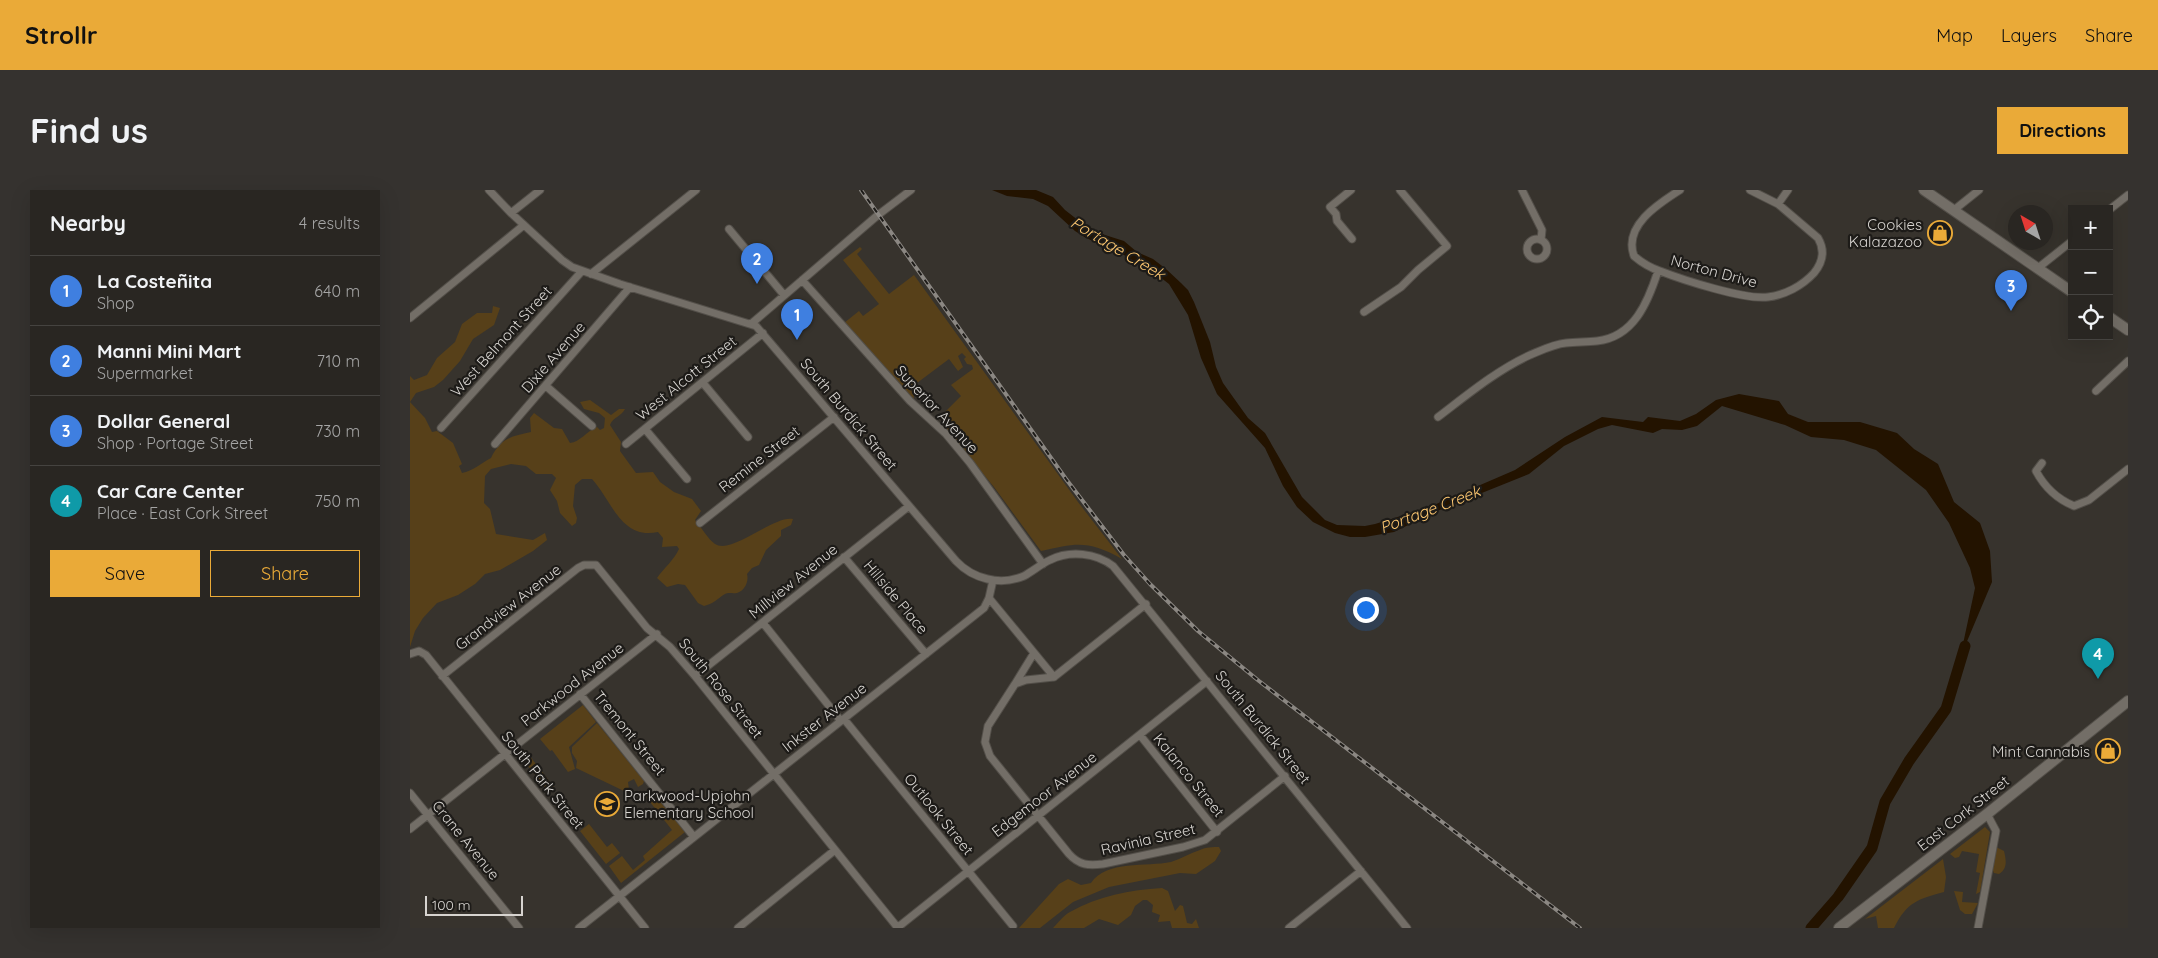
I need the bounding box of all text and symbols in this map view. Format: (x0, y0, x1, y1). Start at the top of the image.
text: Strollr (25, 20, 97, 50)
text: Map (1936, 24, 1973, 47)
text: Layers (2001, 24, 2057, 47)
text: Share (2085, 24, 2133, 47)
button: Directions (1997, 107, 2128, 154)
text: Find us (30, 108, 148, 152)
north arrow (2008, 205, 2053, 250)
map controls (2068, 205, 2113, 340)
button: + (2068, 205, 2113, 250)
text: Nearby (50, 210, 126, 236)
water label: Portage Creek (1067, 212, 1170, 285)
text: 4 results (299, 213, 360, 233)
place label: Cookies Kalazazoo (1849, 215, 1922, 251)
shop icon: Cookies Kalazazoo (1927, 220, 1953, 246)
pin: 2 (741, 243, 773, 284)
street label: Norton Drive (1669, 250, 1759, 292)
button: − (2068, 250, 2113, 295)
text: La Costeñita (97, 269, 212, 293)
pin: 3 (1995, 270, 2027, 311)
text: 1 (63, 281, 69, 301)
text: 640 m (314, 281, 360, 301)
street label: West Belmont Street (446, 282, 556, 400)
text: Shop (97, 293, 134, 313)
button: locate (2068, 295, 2113, 340)
pin: 1 (781, 299, 813, 340)
street label: Dixie Avenue (517, 317, 589, 397)
street label: West Alcott Street (632, 332, 740, 424)
text: Manni Mini Mart (97, 339, 242, 363)
text: 2 (61, 351, 71, 371)
text: 710 m (317, 351, 360, 371)
street label: South Burdick Street (797, 354, 901, 474)
street label: Superior Avenue (891, 361, 983, 457)
text: Supermarket (97, 363, 193, 383)
text: Dollar General (97, 409, 230, 433)
text: 3 (62, 421, 70, 441)
text: 730 m (315, 421, 360, 441)
street label: Remine Street (715, 421, 803, 497)
text: Shop · Portage Street (97, 433, 253, 453)
text: Car Care Center (97, 479, 244, 503)
water label: Portage Creek (1377, 480, 1485, 537)
text: 4 (61, 491, 71, 511)
text: 750 m (315, 491, 360, 511)
text: Place · East Cork Street (97, 503, 268, 523)
street label: Millview Avenue (745, 539, 841, 623)
button: Save (50, 550, 200, 597)
button: Share (210, 550, 360, 597)
street label: Hillside Place (860, 556, 932, 638)
street label: Grandview Avenue (451, 560, 565, 654)
your location (1353, 597, 1379, 623)
street label: South Rose Street (675, 634, 767, 742)
street label: Parkwood Avenue (517, 638, 627, 730)
pin: 4 (2082, 638, 2114, 679)
street label: South Burdick Street (1211, 666, 1315, 788)
street label: Inkster Avenue (778, 678, 870, 756)
street label: Tremont Street (590, 687, 670, 779)
street label: South Park Street (498, 727, 588, 833)
street label: Kalanco Street (1149, 729, 1229, 821)
shop icon: Mint Cannabis (2095, 738, 2121, 764)
place label: Mint Cannabis (1992, 742, 2090, 761)
street label: Edgemoor Avenue (988, 747, 1100, 841)
street label: Outlook Street (900, 769, 978, 859)
street label: East Cork Street (1913, 771, 2013, 855)
place label: Parkwood-Upjohn Elementary School (624, 786, 754, 822)
school or university icon: Parkwood-Upjohn Elementary School (594, 791, 620, 817)
street label: Crane Avenue (428, 796, 504, 884)
street label: Ravinia Street (1099, 819, 1197, 859)
scale bar (425, 893, 522, 916)
text: 100 m (432, 896, 470, 914)

